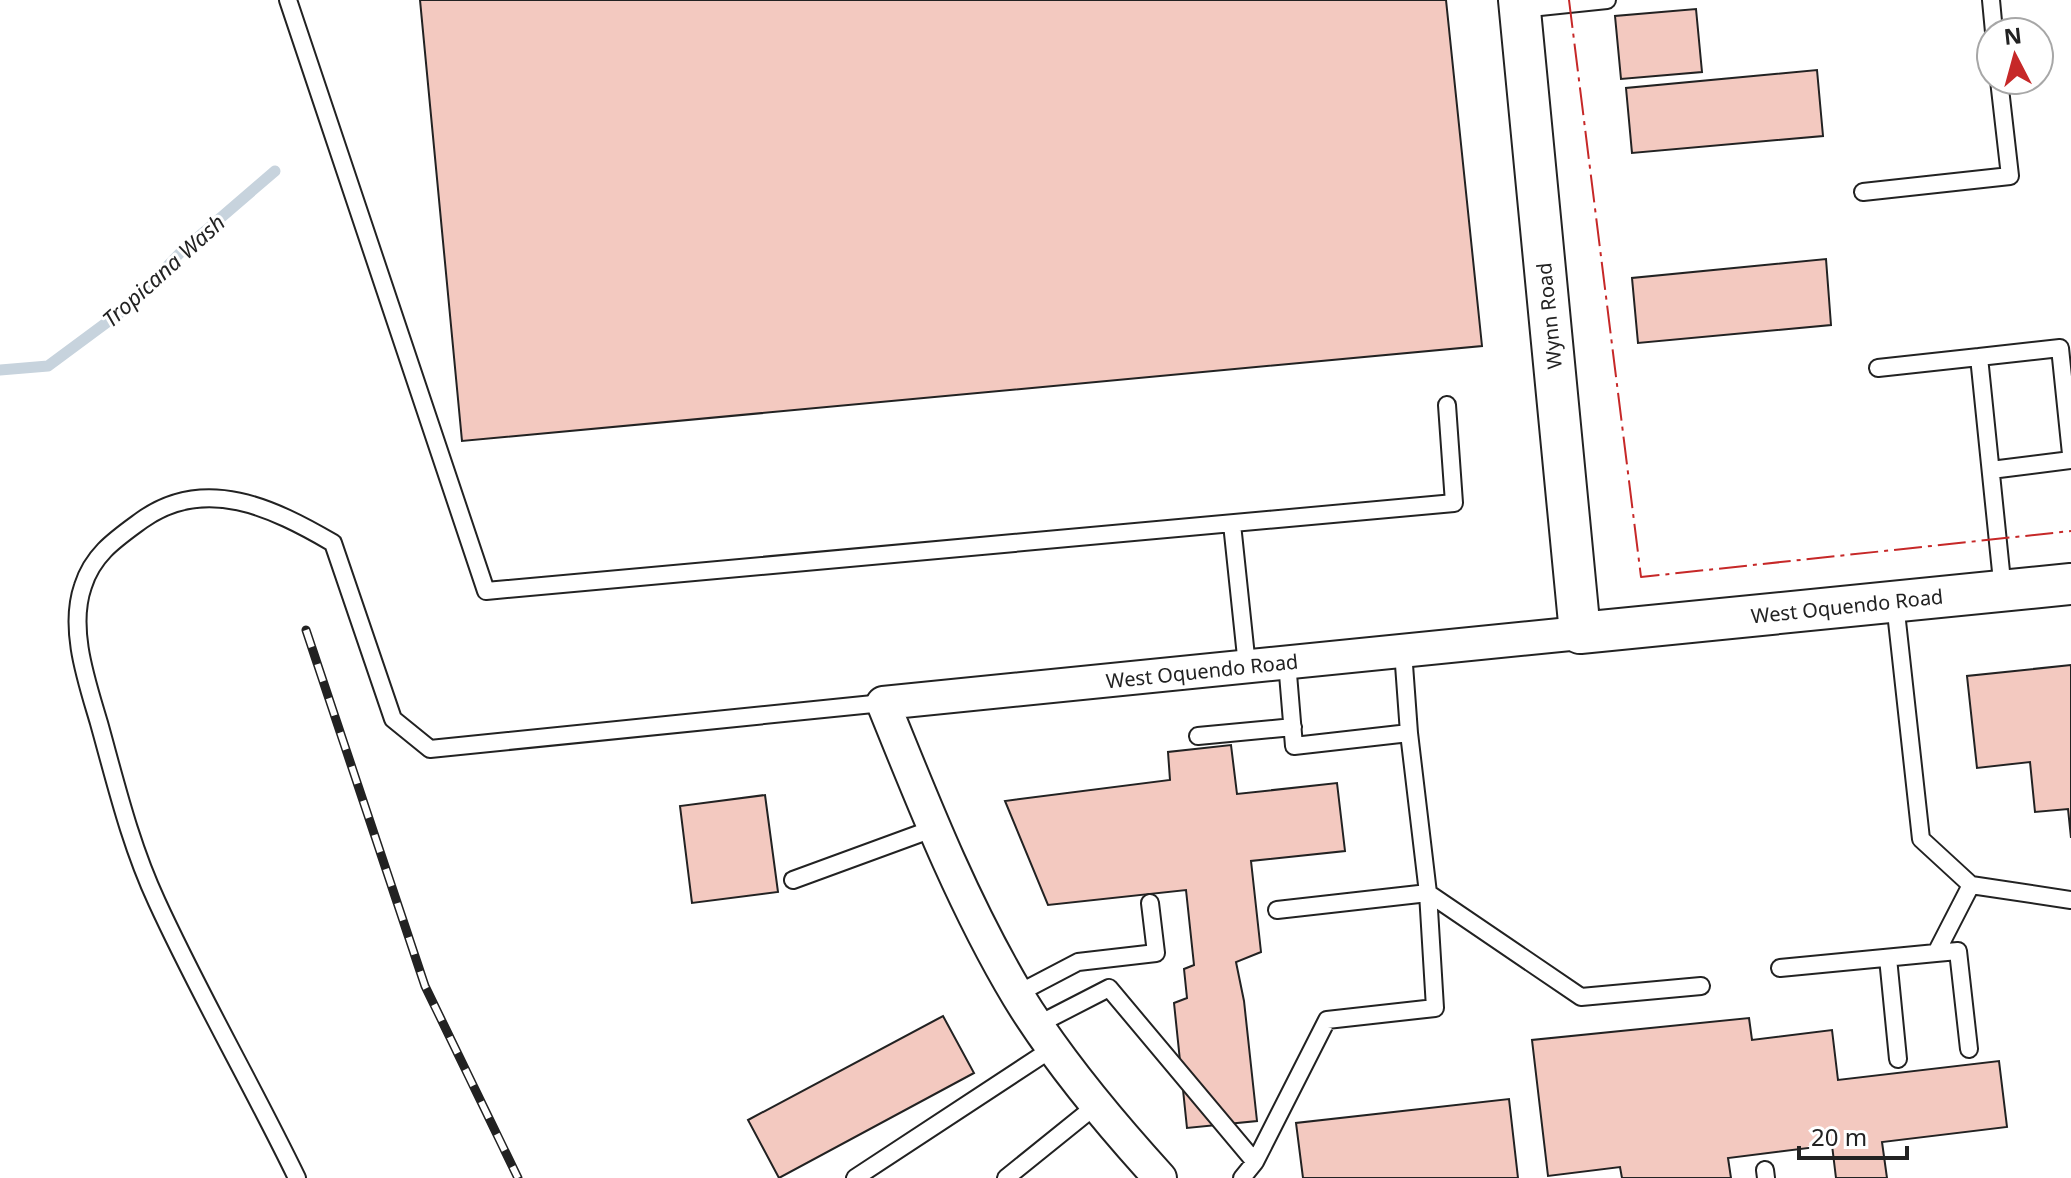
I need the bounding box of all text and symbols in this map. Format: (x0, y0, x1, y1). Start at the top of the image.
north arrow (1975, 16, 2055, 96)
text: N (2002, 19, 2023, 51)
water label: Tropicana Wash (95, 207, 231, 333)
street label: Wynn Road (1530, 261, 1568, 371)
street label: West Oquendo Road (1750, 582, 1944, 630)
street label: West Oquendo Road (1105, 647, 1299, 695)
scale bar (1799, 1110, 1907, 1160)
text: 20 m (1811, 1120, 1867, 1153)

